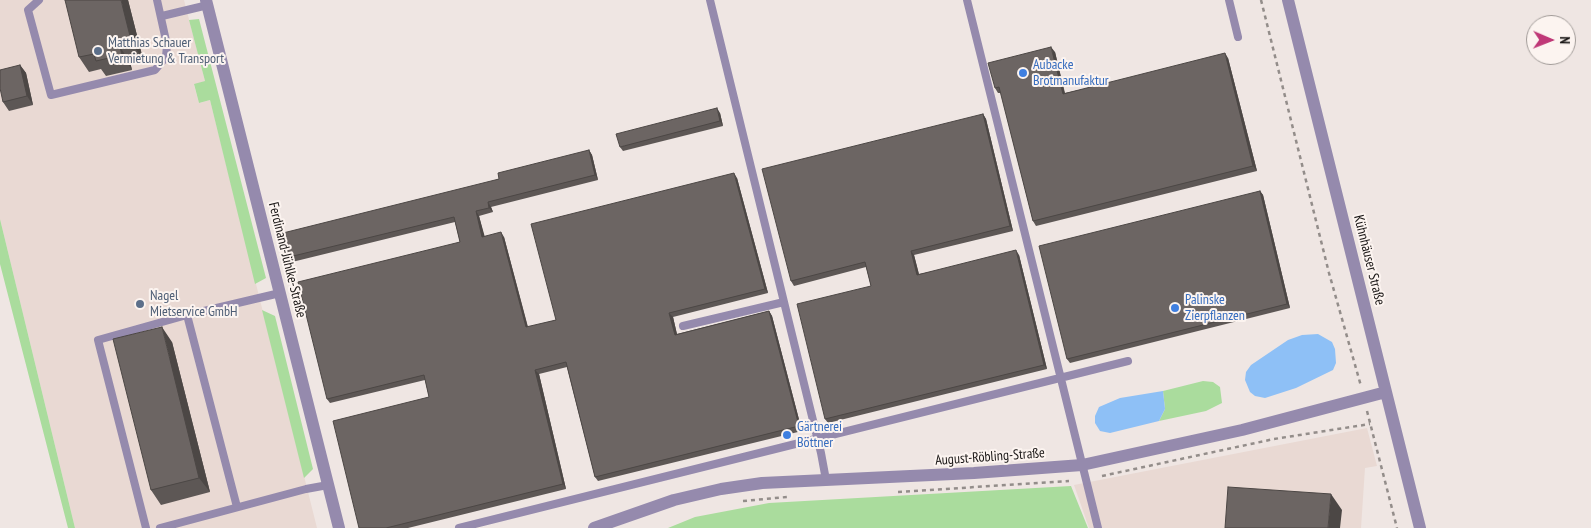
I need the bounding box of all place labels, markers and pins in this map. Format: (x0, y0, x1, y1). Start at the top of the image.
place label: Matthias Schauer Vermietung & Transport (108, 35, 224, 68)
marker: Matthias Schauer Vermietung & Transport (92, 45, 104, 57)
place label: Aubacke Brotmanufaktur (1033, 57, 1109, 90)
marker: Aubacke Brotmanufaktur (1017, 67, 1029, 79)
place label: Nagel Mietservice GmbH (150, 288, 237, 321)
place label: Palinske Zierpflanzen (1185, 292, 1245, 324)
marker: Nagel Mietservice GmbH (134, 298, 146, 310)
marker: Palinske Zierpflanzen (1169, 302, 1181, 314)
place label: Gärtnerei Böttner (797, 419, 842, 452)
marker: Gärtnerei Böttner (781, 429, 793, 441)

